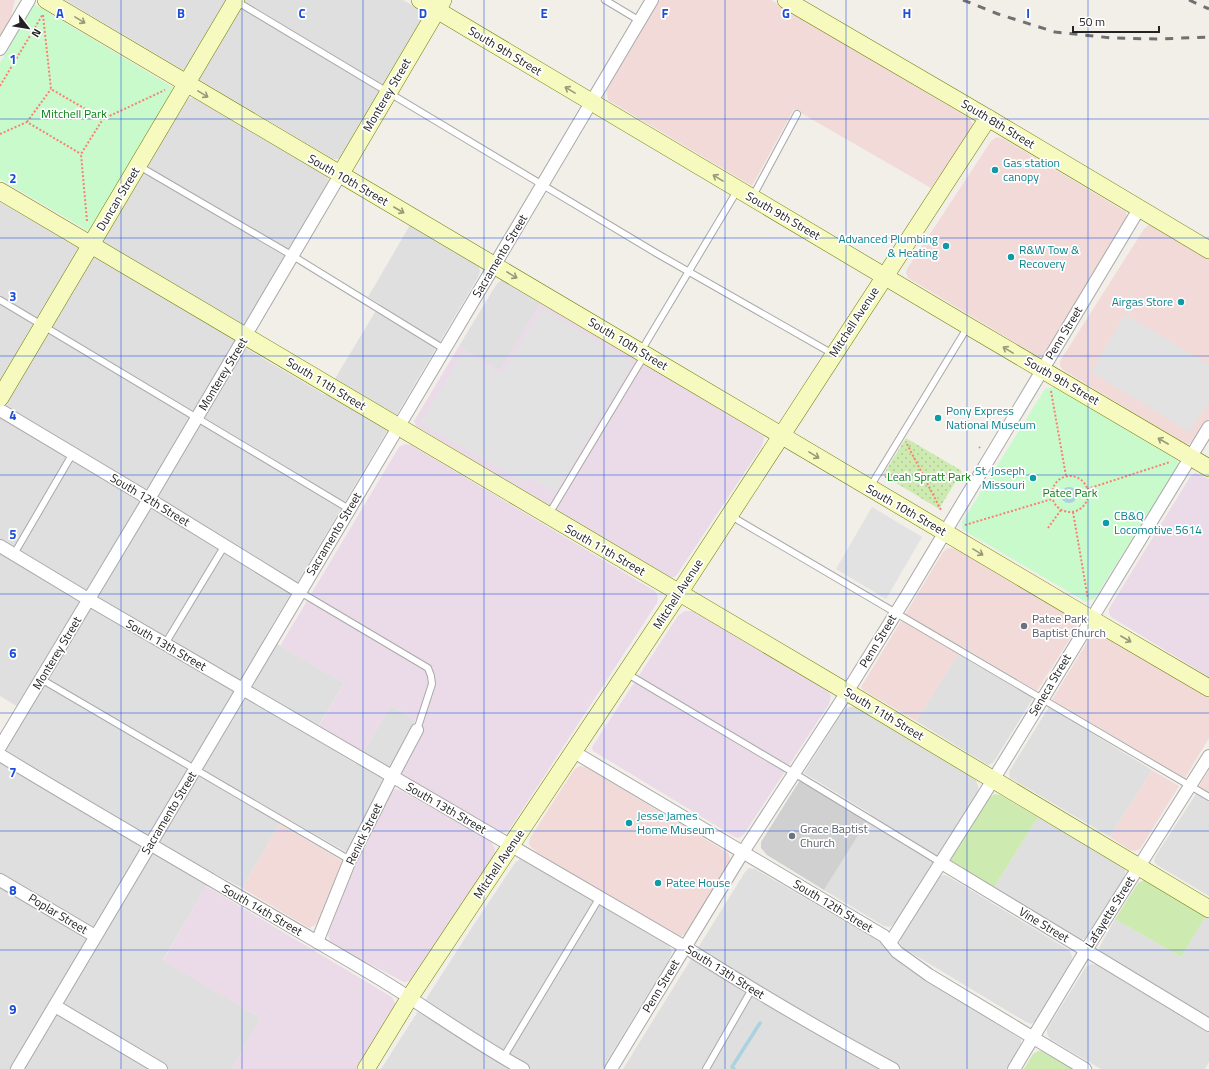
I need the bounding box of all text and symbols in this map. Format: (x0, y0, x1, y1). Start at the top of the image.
text: A (56, 3, 64, 23)
text: B (177, 3, 185, 23)
text: C (298, 3, 306, 23)
text: D (419, 3, 427, 23)
text: E (540, 3, 548, 23)
text: F (662, 3, 669, 23)
text: G (782, 3, 790, 23)
text: H (903, 3, 911, 23)
text: I (1026, 3, 1030, 23)
north arrow (8, 8, 48, 48)
scale bar (1073, 8, 1159, 34)
text: 50 m (1079, 12, 1105, 31)
one-way arrow (74, 16, 85, 24)
street label: South 9th Street (465, 21, 547, 81)
text: N (28, 26, 45, 41)
text: 1 (9, 49, 17, 69)
street label: Monterey Street (358, 54, 416, 135)
one-way arrow (565, 86, 576, 94)
one-way arrow (197, 90, 209, 98)
street label: South 8th Street (958, 94, 1040, 154)
park label: Mitchell Park (41, 104, 107, 123)
street label: South 10th Street (304, 149, 393, 211)
place label: Gas station canopy (1003, 153, 1060, 186)
street label: Duncan Street (91, 162, 145, 234)
marker: Gas station canopy (990, 165, 1000, 175)
text: 2 (9, 168, 17, 188)
one-way arrow (712, 173, 724, 181)
street label: South 9th Street (742, 186, 825, 245)
one-way arrow (393, 206, 405, 214)
street label: Sacramento Street (467, 210, 532, 301)
place label: Advanced Plumbing & Heating (838, 229, 938, 262)
place label: R&W Tow & Recovery (1019, 240, 1080, 273)
marker: Advanced Plumbing & Heating (941, 241, 951, 251)
marker: R&W Tow & Recovery (1006, 252, 1016, 262)
one-way arrow (506, 272, 518, 280)
street label: Mitchell Avenue (824, 283, 883, 361)
text: 3 (9, 286, 17, 306)
place label: Airgas Store (1112, 292, 1173, 311)
marker: Airgas Store (1176, 297, 1186, 307)
street label: Penn Street (1040, 302, 1087, 363)
street label: South 10th Street (585, 312, 672, 375)
street label: Monterey Street (193, 333, 252, 414)
one-way arrow (1003, 346, 1014, 354)
street label: South 9th Street (1021, 351, 1104, 410)
street label: South 11th Street (283, 352, 370, 415)
place label: Pony Express National Museum (946, 401, 1036, 434)
text: 4 (9, 405, 17, 425)
marker: Pony Express National Museum (933, 413, 943, 423)
one-way arrow (1158, 437, 1169, 445)
one-way arrow (808, 452, 820, 460)
place label: St. Joseph Missouri (975, 461, 1025, 494)
park label: Leah Spratt Park (887, 467, 971, 486)
street label: South 12th Street (107, 468, 194, 531)
marker: St. Joseph Missouri (1028, 473, 1038, 483)
street label: South 10th Street (862, 479, 951, 541)
park label: Patee Park (1042, 483, 1098, 502)
street label: Sacramento Street (301, 488, 366, 579)
place label: CB&Q Locomotive 5614 (1114, 506, 1202, 539)
marker: CB&Q Locomotive 5614 (1101, 518, 1111, 528)
street label: South 11th Street (561, 519, 650, 581)
text: 5 (9, 524, 17, 544)
one-way arrow (972, 548, 983, 556)
street label: Mitchell Avenue (648, 555, 707, 633)
place label: Patee Park Baptist Church (1032, 609, 1106, 642)
street label: Penn Street (854, 610, 901, 671)
street label: Monterey Street (27, 612, 86, 693)
street label: South 13th Street (122, 614, 211, 676)
marker: Patee Park Baptist Church (1019, 621, 1029, 631)
one-way arrow (1120, 636, 1132, 644)
text: 6 (9, 643, 17, 663)
street label: Seneca Street (1023, 649, 1076, 720)
street label: South 11th Street (841, 682, 928, 745)
text: 7 (9, 762, 17, 782)
street label: Sacramento Street (136, 767, 201, 858)
street label: South 13th Street (402, 777, 491, 839)
street label: Renick Street (340, 799, 387, 868)
place label: Jesse James Home Museum (637, 806, 715, 839)
marker: Jesse James Home Museum (624, 818, 634, 828)
place label: Grace Baptist Church (800, 819, 869, 852)
street label: Mitchell Avenue (468, 825, 529, 902)
marker: Grace Baptist Church (787, 831, 797, 841)
street label: Lafayette Street (1080, 871, 1140, 951)
place label: Patee House (666, 873, 730, 892)
street label: South 12th Street (790, 874, 877, 937)
marker: Patee House (653, 878, 663, 888)
street label: South 14th Street (218, 879, 307, 941)
text: 8 (9, 880, 17, 900)
street label: Poplar Street (25, 888, 92, 939)
street label: Vine Street (1015, 902, 1074, 947)
street label: South 13th Street (682, 940, 769, 1004)
street label: Penn Street (637, 955, 684, 1016)
text: 9 (9, 999, 17, 1019)

